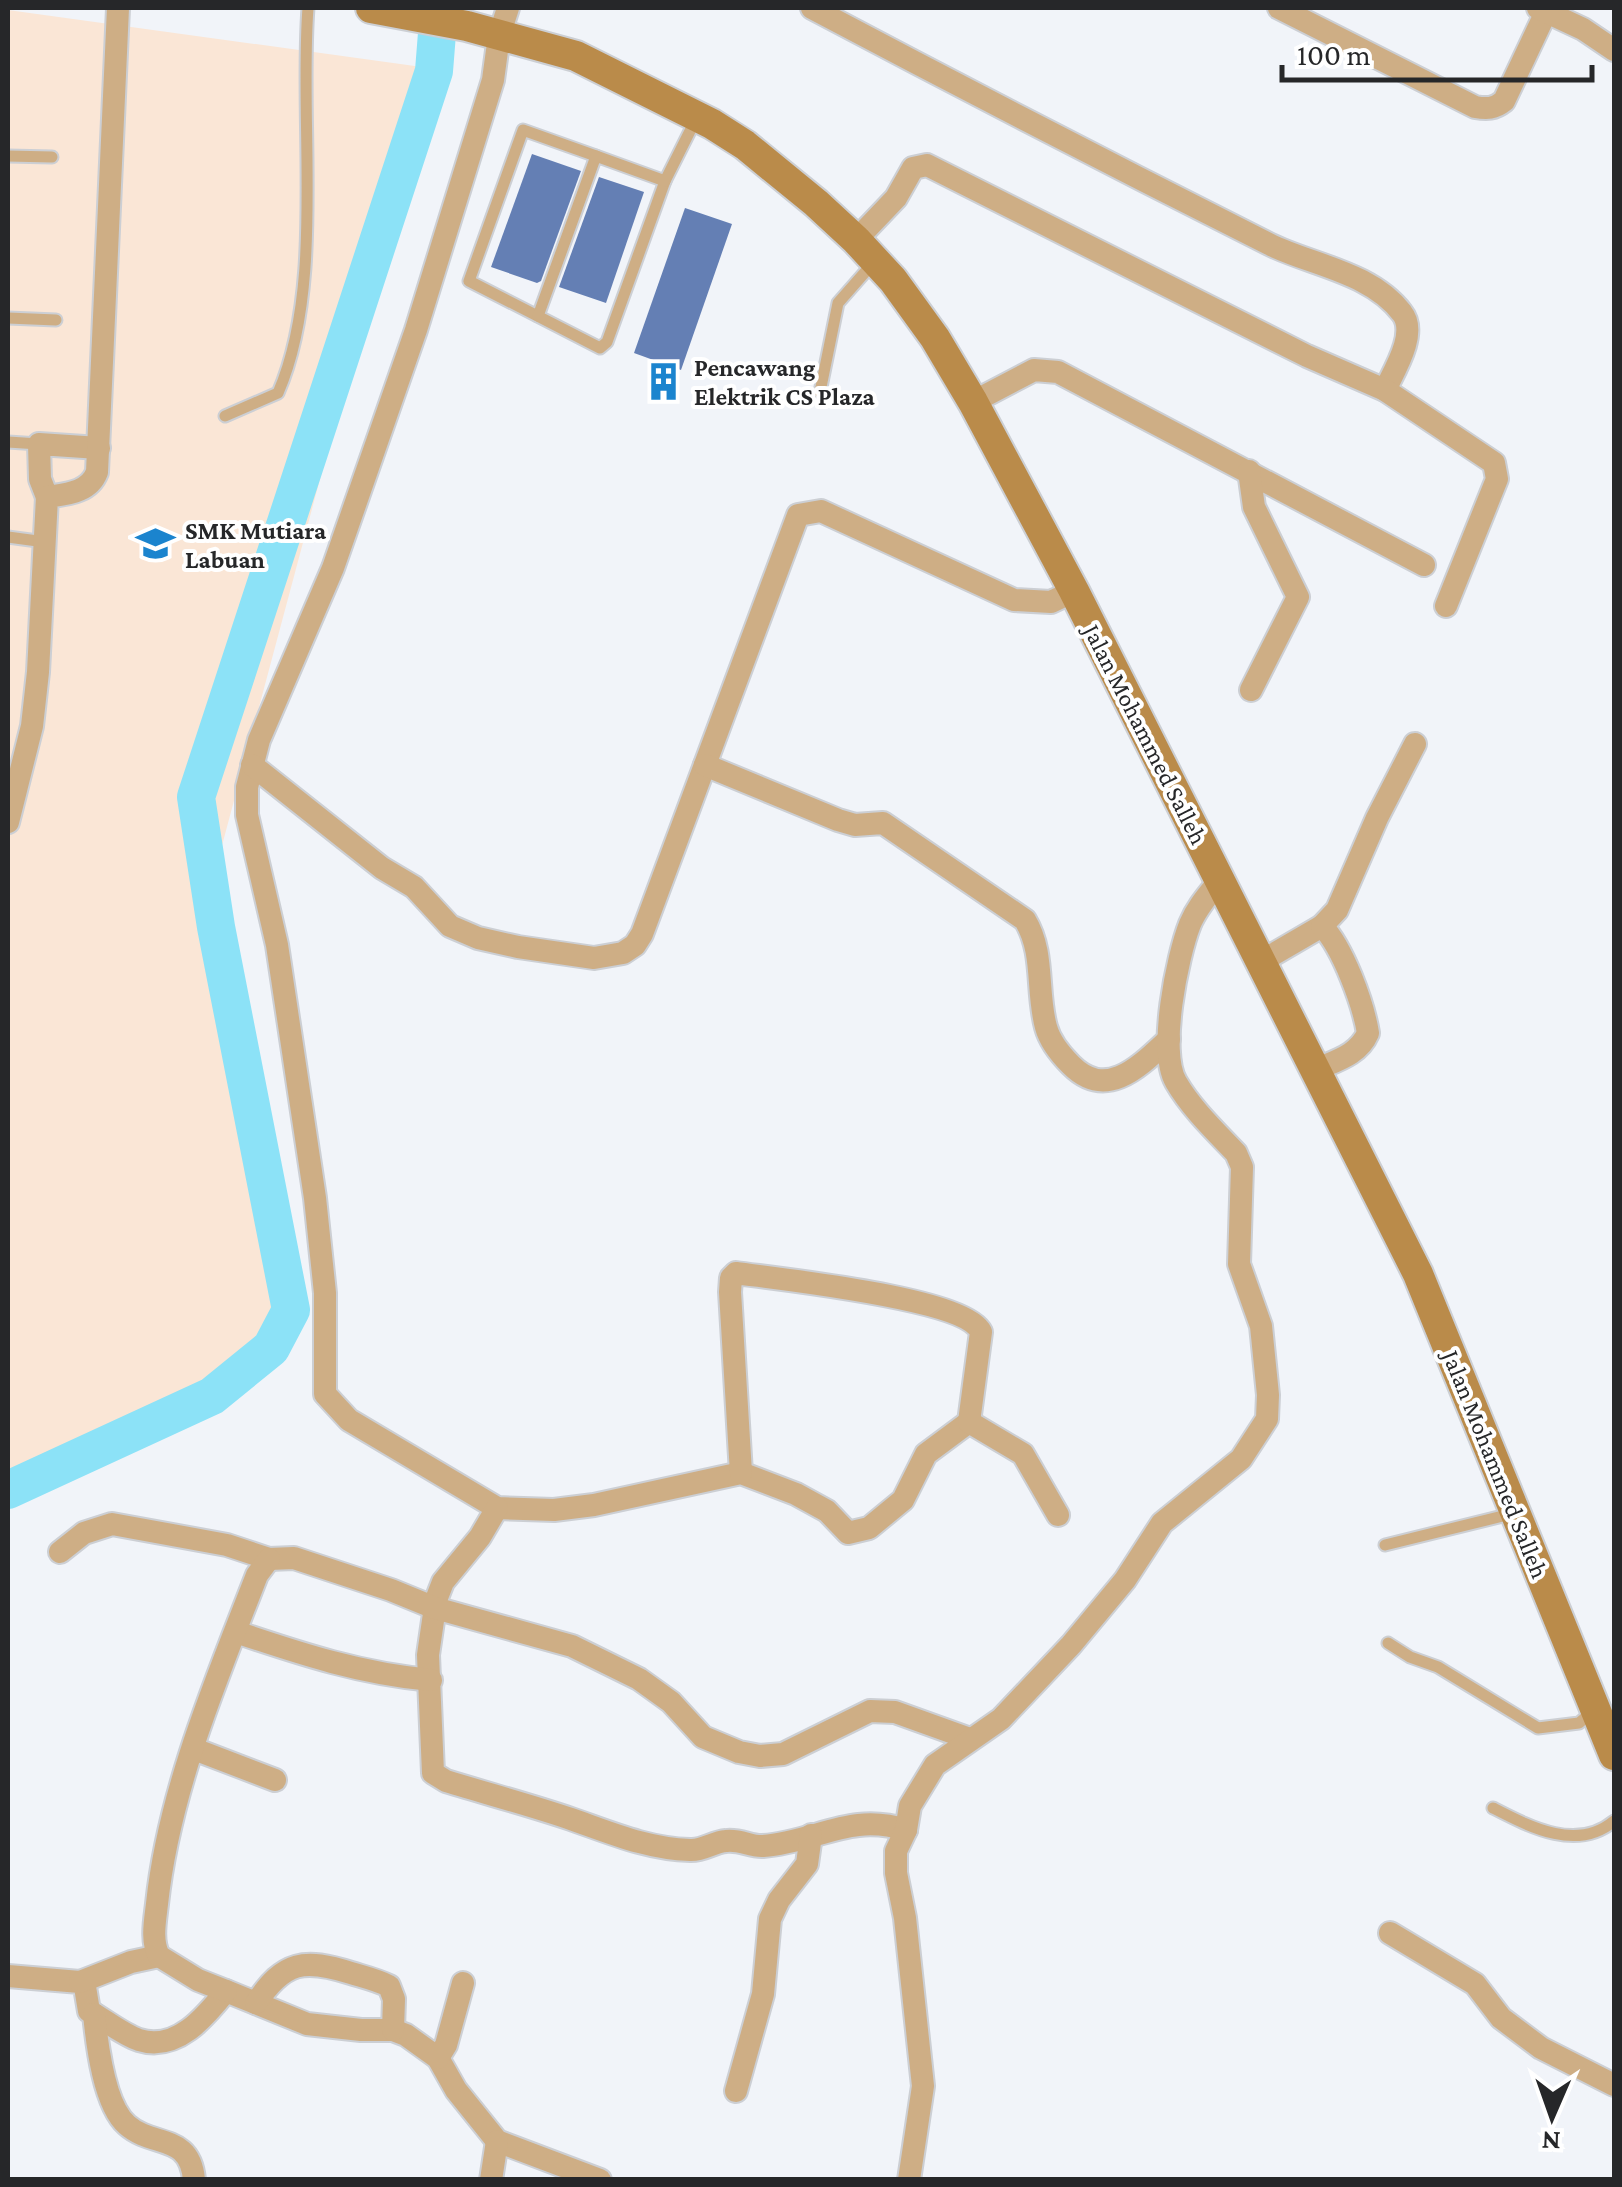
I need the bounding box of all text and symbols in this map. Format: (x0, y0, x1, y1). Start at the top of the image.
scale bar (1282, 20, 1592, 82)
text: 100 m (1297, 38, 1371, 71)
place label: Pencawang Elektrik CS Plaza (694, 354, 876, 410)
building icon: Pencawang Elektrik CS Plaza (643, 360, 685, 402)
place label: SMK Mutiara Labuan (185, 517, 327, 573)
school or university icon: SMK Mutiara Labuan (134, 523, 176, 565)
street label: Jalan Mohammed Salleh (1077, 618, 1213, 849)
street label: Jalan Mohammed Salleh (1436, 1345, 1554, 1582)
north arrow (1502, 2067, 1602, 2167)
text: N (1541, 2126, 1561, 2157)

